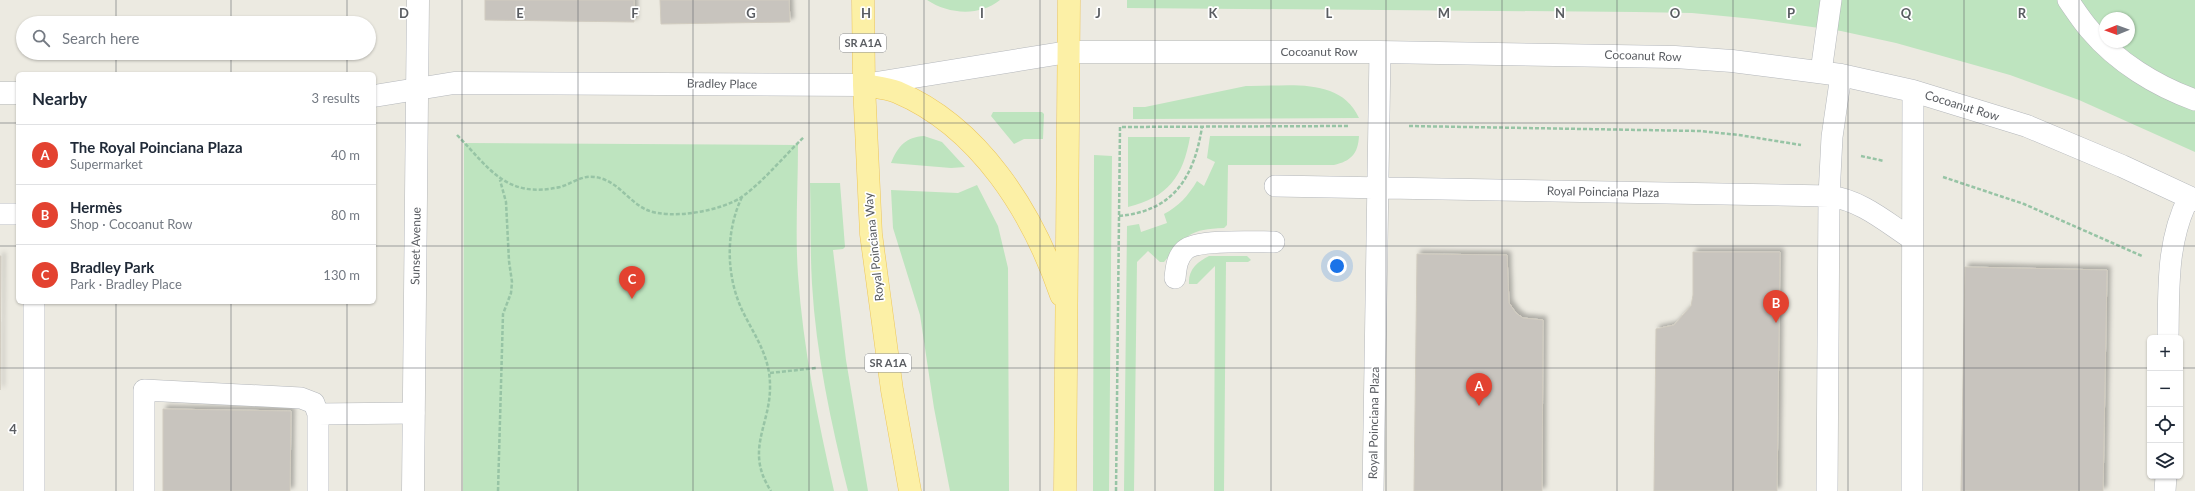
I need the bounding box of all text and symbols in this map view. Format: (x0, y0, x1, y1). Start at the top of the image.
text: D (399, 5, 409, 21)
text: E (516, 5, 524, 21)
text: F (631, 5, 639, 21)
text: G (746, 5, 756, 21)
text: H (861, 5, 871, 21)
text: I (980, 5, 984, 21)
text: J (1095, 5, 1101, 21)
text: K (1209, 5, 1219, 21)
text: L (1326, 5, 1333, 21)
text: M (1438, 5, 1450, 21)
text: N (1555, 5, 1565, 21)
text: O (1670, 5, 1681, 21)
text: P (1787, 5, 1795, 21)
text: Q (1901, 5, 1912, 21)
text: R (2018, 5, 2027, 21)
north arrow (2099, 12, 2135, 48)
search box (16, 16, 376, 60)
icon: search (30, 27, 52, 49)
text: Search here (62, 29, 139, 47)
road number: SR A1A (840, 34, 886, 52)
street label: Cocoanut Row (1280, 44, 1358, 59)
street label: Cocoanut Row (1604, 47, 1682, 64)
street label: Bradley Place (687, 75, 757, 92)
street label: Cocoanut Row (1923, 87, 2002, 124)
text: Nearby (32, 88, 87, 109)
text: 3 results (312, 90, 360, 106)
text: The Royal Poinciana Plaza (70, 138, 243, 156)
text: A (40, 147, 50, 163)
text: 40 m (331, 147, 360, 163)
text: Supermarket (70, 156, 143, 172)
street label: Royal Poinciana Plaza (1547, 183, 1659, 200)
street label: Royal Poinciana Way (860, 191, 887, 302)
text: Hermès (70, 198, 122, 216)
text: B (41, 207, 49, 223)
text: 80 m (331, 207, 360, 223)
street label: Sunset Avenue (407, 207, 424, 285)
text: Shop · Cocoanut Row (70, 216, 192, 232)
your location (1327, 256, 1347, 276)
text: Bradley Park (70, 258, 154, 276)
pin: C (619, 266, 645, 299)
text: C (41, 267, 49, 283)
text: 130 m (323, 267, 360, 283)
text: Park · Bradley Place (70, 276, 182, 292)
pin: B (1763, 290, 1789, 323)
map controls (2147, 335, 2183, 479)
button: + (2147, 335, 2183, 371)
road number: SR A1A (865, 354, 911, 372)
street label: Royal Poinciana Plaza (1365, 367, 1382, 479)
button: − (2147, 371, 2183, 407)
pin: A (1466, 373, 1492, 406)
button: locate (2147, 407, 2183, 443)
text: 4 (9, 421, 17, 437)
button: layers (2147, 443, 2183, 479)

